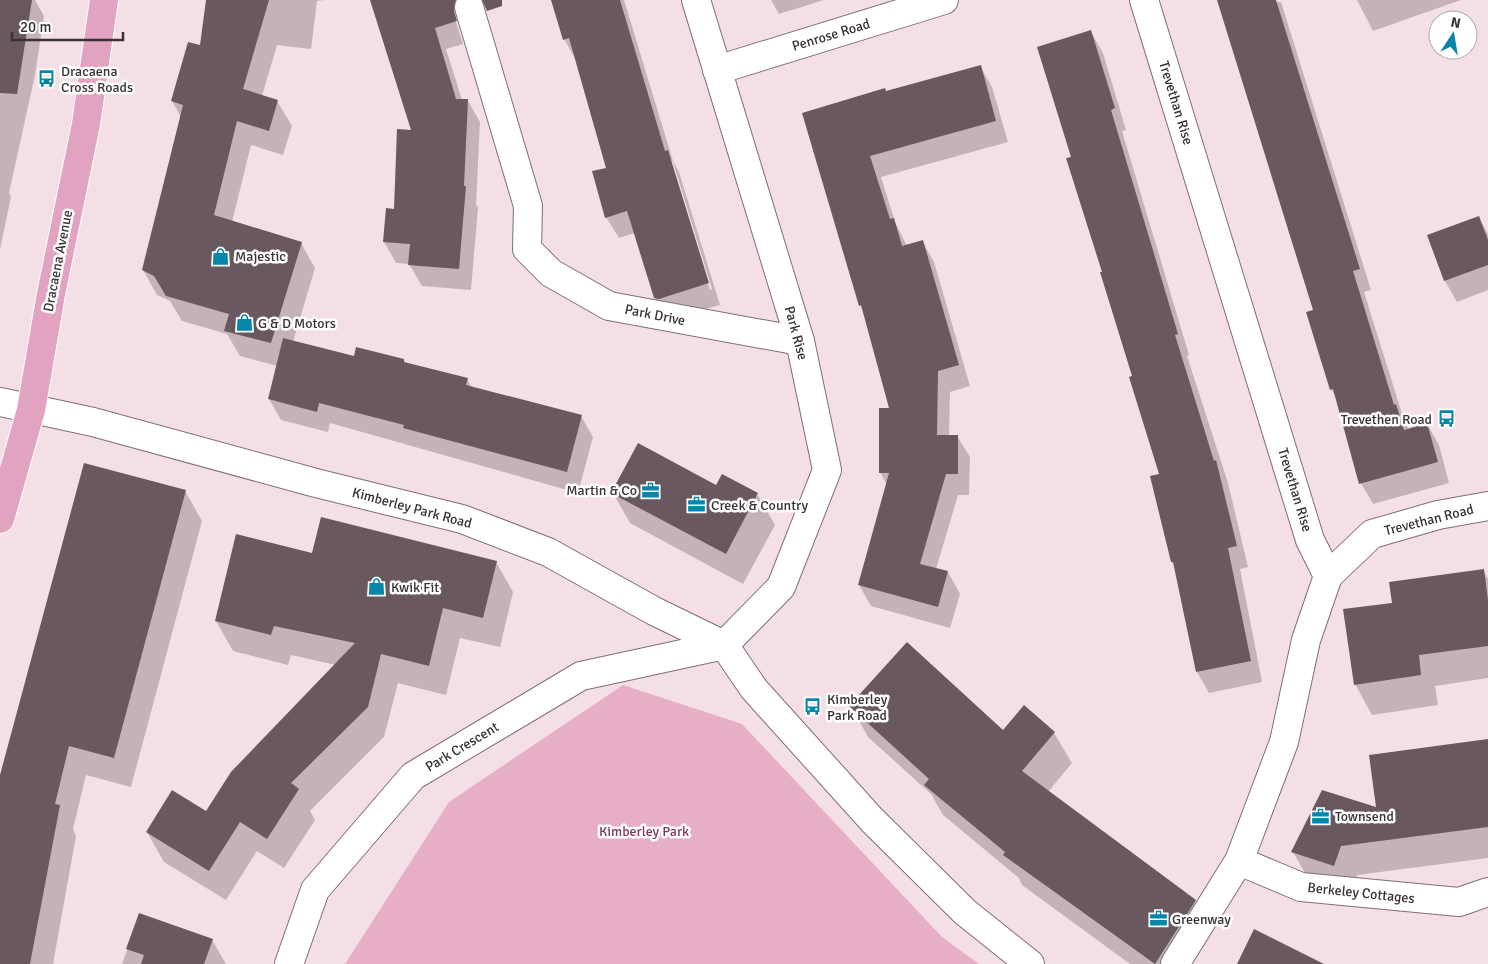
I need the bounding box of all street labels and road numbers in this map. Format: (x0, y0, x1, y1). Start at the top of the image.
street label: Penrose Road (790, 15, 872, 55)
street label: Trevethan Rise (1155, 59, 1197, 147)
street label: Dracaena Avenue (40, 209, 76, 313)
street label: Park Drive (623, 301, 687, 329)
street label: Park Rise (781, 304, 811, 362)
street label: Trevethan Rise (1274, 446, 1316, 534)
street label: Kimberley Park Road (350, 484, 474, 532)
street label: Trevethan Road (1383, 501, 1475, 539)
street label: Park Crescent (422, 718, 502, 776)
street label: Berkeley Cottages (1307, 879, 1415, 907)

